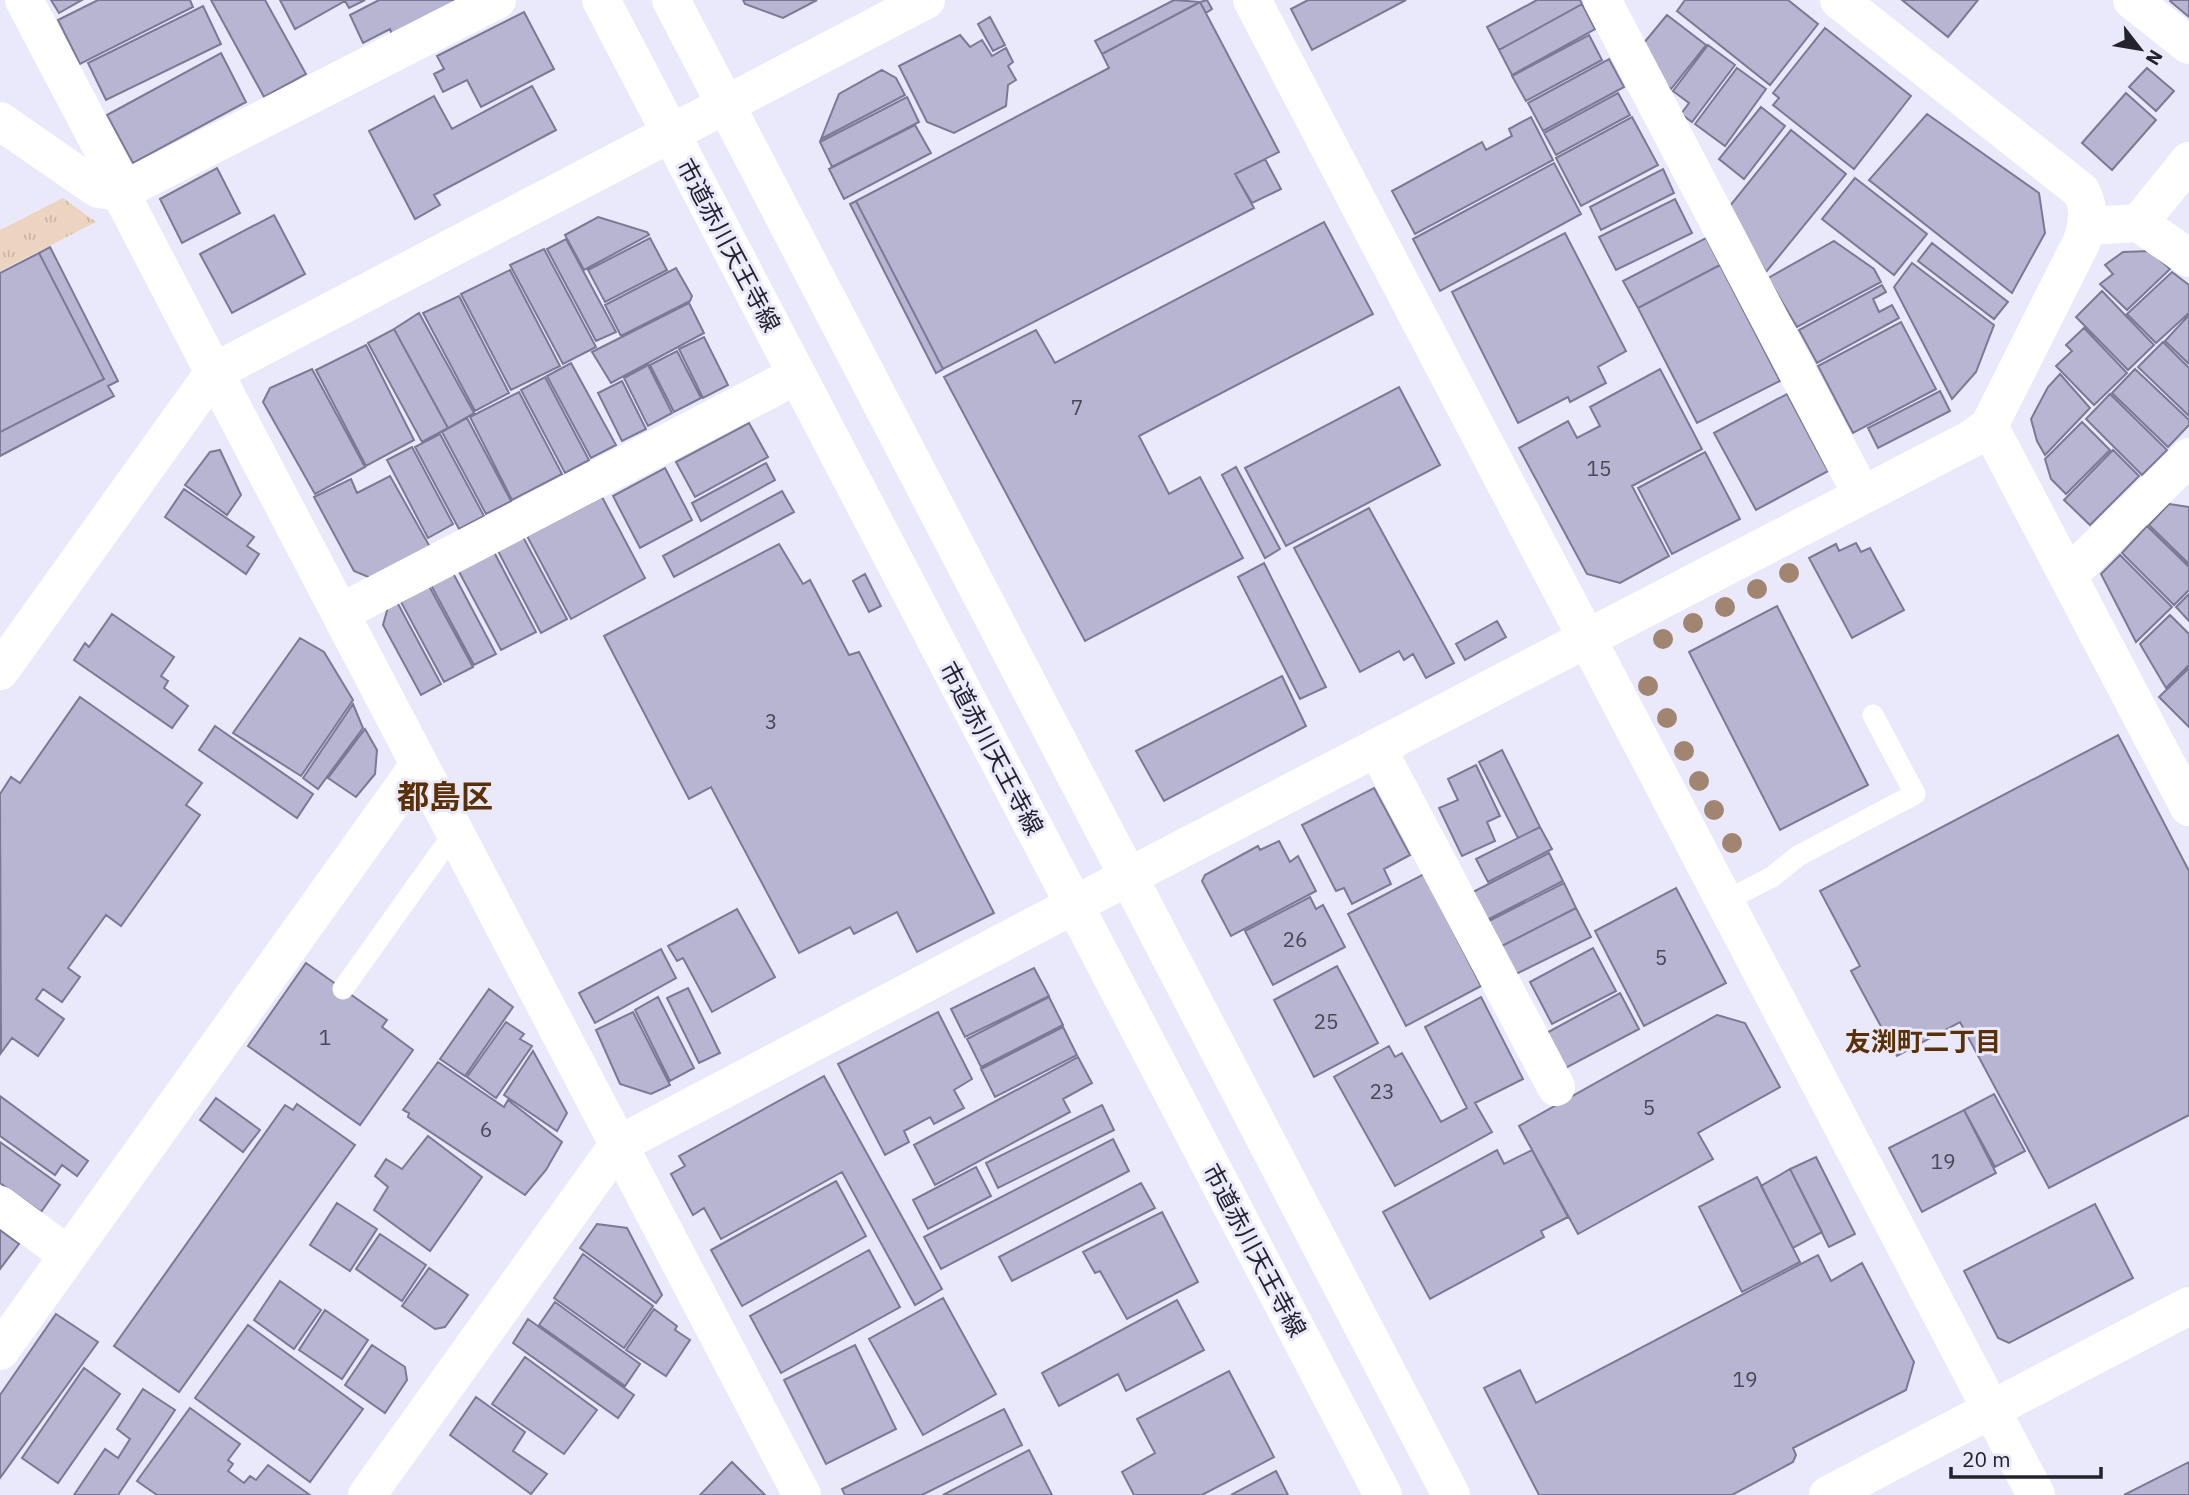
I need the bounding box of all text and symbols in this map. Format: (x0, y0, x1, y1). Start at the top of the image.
north arrow (2105, 14, 2175, 84)
text: N (2141, 46, 2168, 70)
street label: 市道赤川天王寺線 (670, 153, 788, 337)
house number: 7 (1071, 393, 1083, 421)
house number: 15 (1586, 454, 1612, 482)
street label: 市道赤川天王寺線 (933, 656, 1051, 840)
house number: 3 (765, 707, 777, 735)
district label: 都島区 (397, 775, 493, 817)
house number: 26 (1282, 925, 1308, 953)
house number: 5 (1655, 943, 1667, 971)
house number: 25 (1313, 1007, 1339, 1035)
house number: 1 (319, 1023, 331, 1051)
district label: 友渕町二丁目 (1845, 1024, 2001, 1058)
house number: 23 (1369, 1077, 1395, 1105)
house number: 5 (1643, 1093, 1655, 1121)
house number: 6 (480, 1115, 492, 1143)
house number: 19 (1930, 1147, 1956, 1175)
street label: 市道赤川天王寺線 (1196, 1158, 1314, 1342)
house number: 19 (1732, 1365, 1758, 1393)
scale bar (1951, 1436, 2102, 1480)
text: 20 m (1962, 1445, 2011, 1473)

